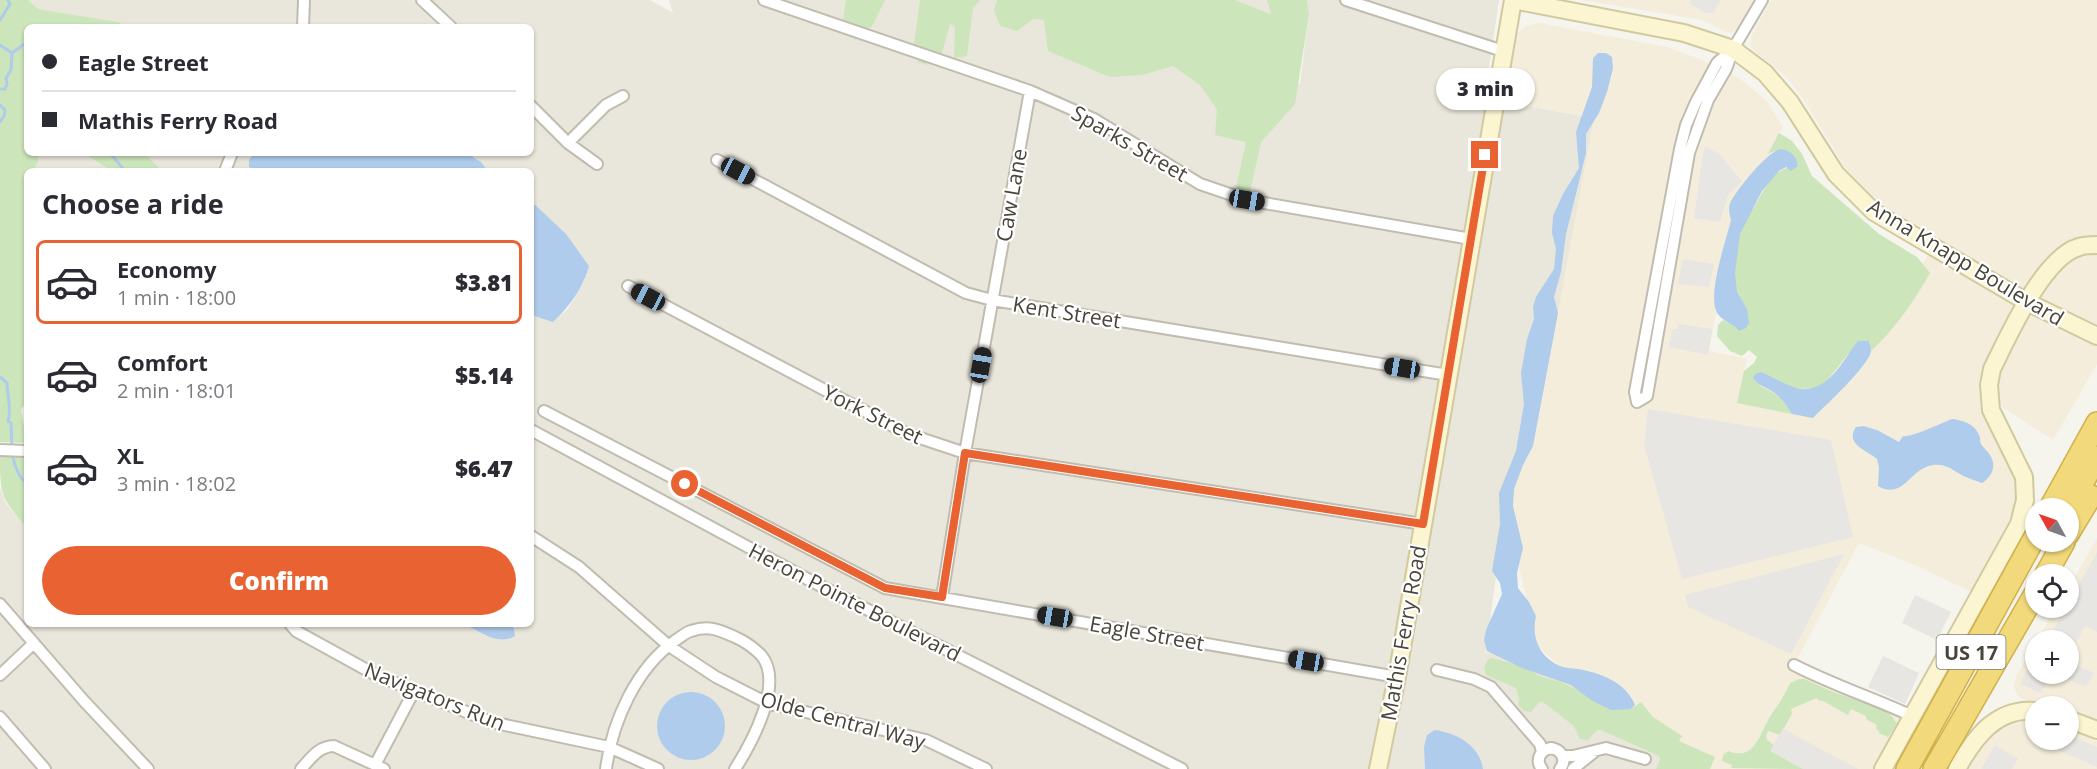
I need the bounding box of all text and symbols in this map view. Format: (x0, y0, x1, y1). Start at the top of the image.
text: Eagle Street (78, 47, 209, 77)
callout: 3 min (1436, 68, 1534, 110)
text: 3 min (1457, 75, 1514, 102)
street label: Sparks Street (1067, 98, 1193, 188)
text: Mathis Ferry Road (78, 105, 278, 135)
route end (1471, 141, 1498, 168)
street label: Caw Lane (989, 146, 1033, 244)
car (718, 155, 758, 187)
text: Choose a ride (42, 185, 224, 222)
car (1228, 188, 1266, 212)
street label: Anna Knapp Boulevard (1863, 192, 2069, 332)
text: Economy (117, 254, 216, 284)
icon: car (45, 255, 99, 309)
text: $3.81 (455, 267, 513, 297)
car (628, 281, 668, 313)
text: 1 min · 18:00 (117, 284, 236, 311)
street label: Kent Street (1011, 290, 1123, 334)
car (969, 346, 993, 384)
text: Comfort (117, 347, 208, 377)
icon: car (45, 348, 99, 402)
car (1383, 356, 1421, 380)
text: $5.14 (455, 360, 513, 390)
text: 2 min · 18:01 (117, 377, 236, 404)
street label: York Street (818, 378, 928, 450)
text: XL (117, 440, 144, 470)
icon: car (45, 441, 99, 495)
text: $6.47 (455, 453, 513, 483)
text: 3 min · 18:02 (117, 470, 236, 497)
route start (671, 470, 698, 497)
north arrow (2025, 498, 2079, 552)
map controls (2025, 498, 2079, 750)
street label: Heron Pointe Boulevard (744, 536, 966, 668)
street label: Mathis Ferry Road (1374, 543, 1432, 723)
button: Confirm (42, 546, 516, 615)
button: locate (2025, 564, 2079, 618)
car (1036, 605, 1074, 629)
street label: Eagle Street (1087, 609, 1207, 657)
button: + (2025, 630, 2079, 684)
road number: US 17 (1936, 635, 2006, 669)
car (1287, 649, 1325, 673)
street label: Navigators Run (361, 655, 509, 737)
street label: Olde Central Way (757, 685, 929, 756)
button: − (2025, 696, 2079, 750)

